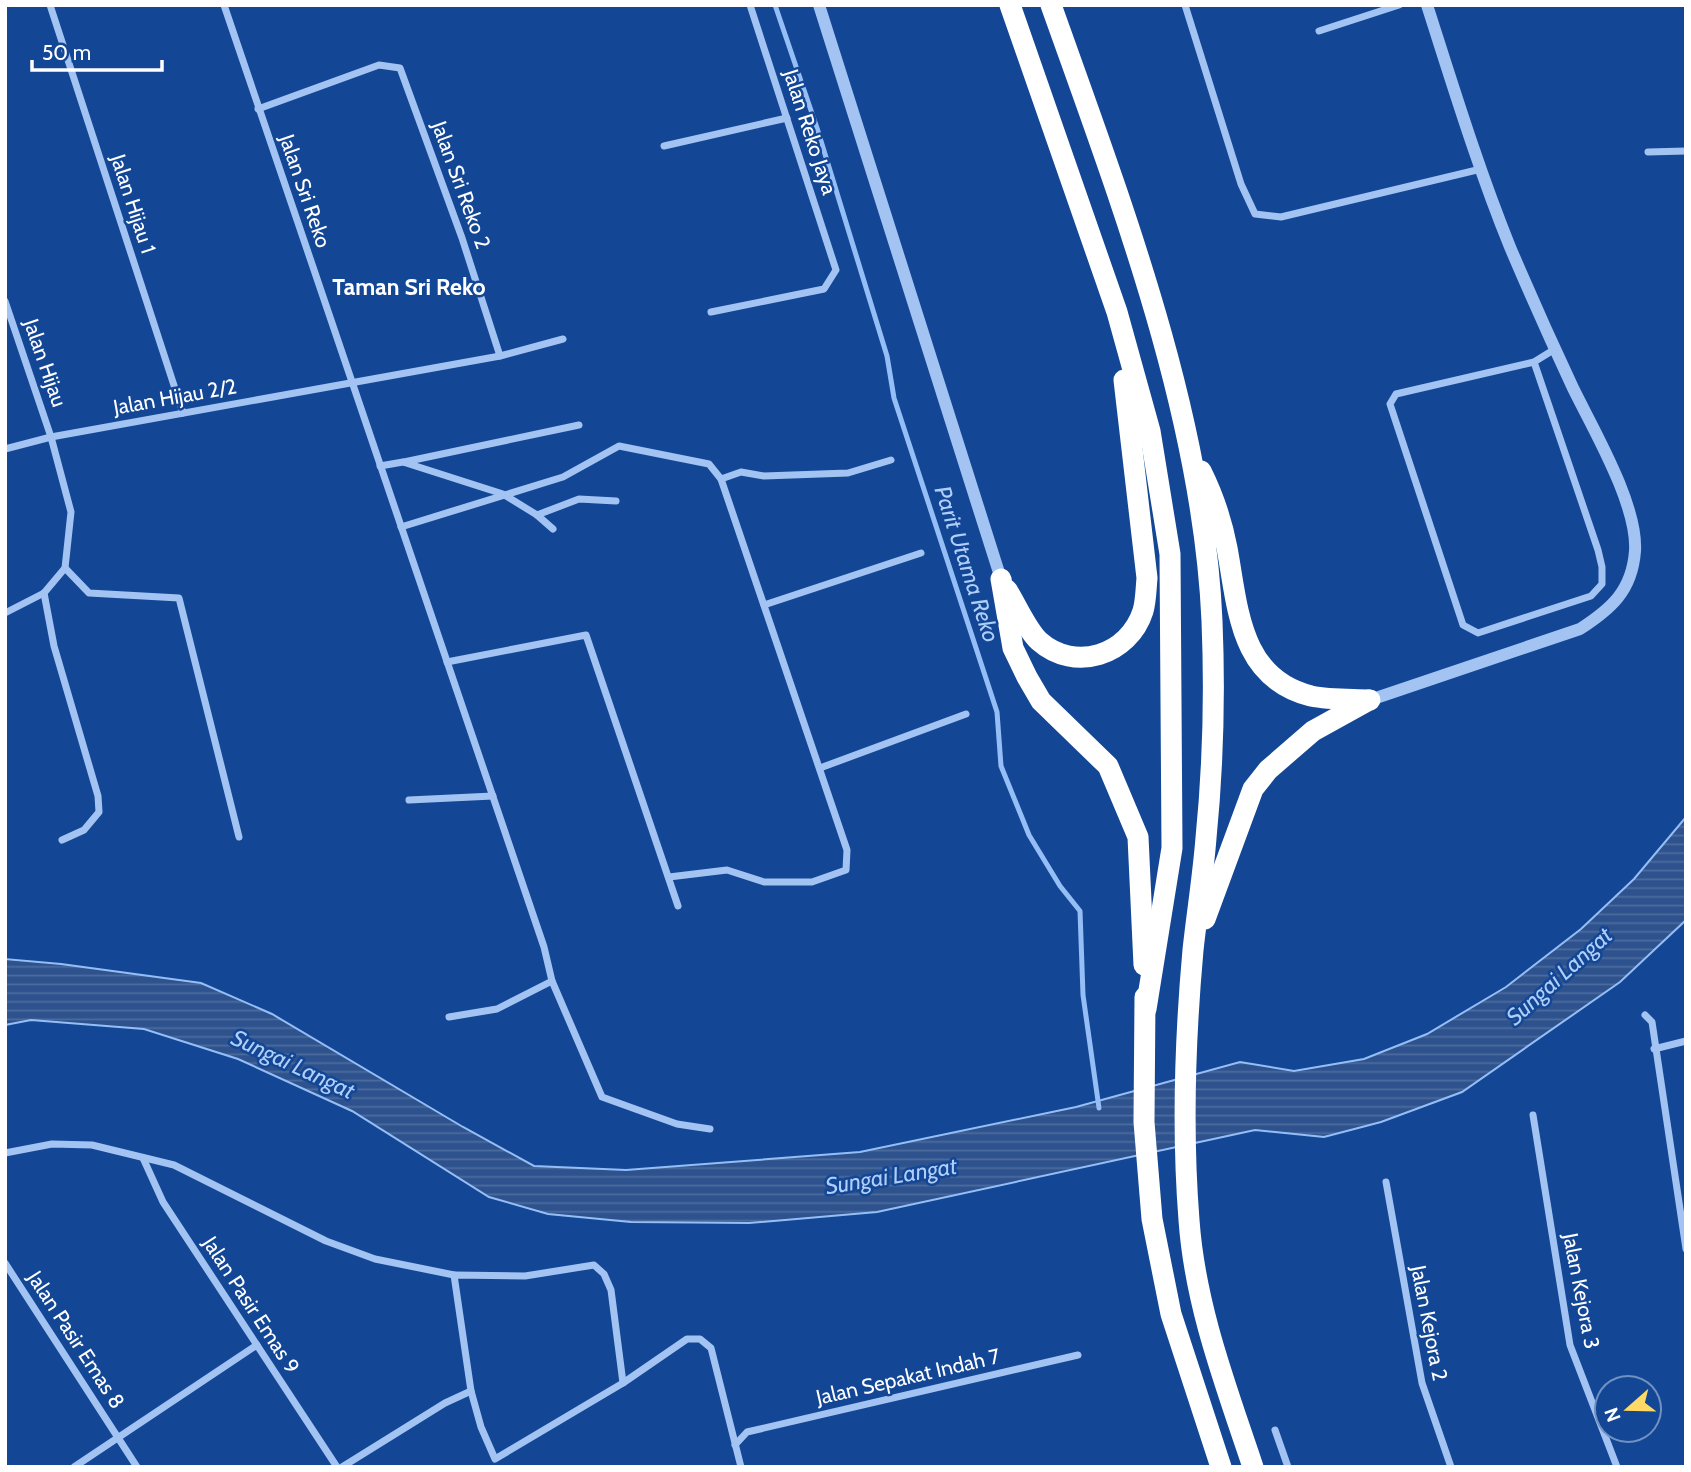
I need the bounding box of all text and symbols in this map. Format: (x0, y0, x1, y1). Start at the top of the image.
scale bar (32, 28, 161, 72)
text: 50 m (42, 40, 91, 65)
street label: Jalan Reko Jaya (778, 65, 843, 198)
street label: Jalan Sri Reko 2 (426, 117, 496, 252)
street label: Jalan Sri Reko (274, 130, 337, 251)
street label: Jalan Hijau 1 (104, 150, 161, 257)
district label: Taman Sri Reko (332, 273, 486, 301)
street label: Jalan Hijau (18, 315, 72, 410)
street label: Jalan Hijau 2/2 (110, 373, 239, 421)
water label: Parit Utama Reko (929, 482, 1005, 646)
water label: Sungai Langat (1500, 920, 1619, 1031)
water label: Sungai Langat (227, 1023, 360, 1105)
water label: Sungai Langat (823, 1152, 960, 1200)
street label: Jalan Kejora 3 (1557, 1230, 1605, 1351)
street label: Jalan Pasir Emas 9 (197, 1231, 305, 1378)
street label: Jalan Kejora 2 (1405, 1262, 1453, 1383)
street label: Jalan Pasir Emas 8 (22, 1265, 130, 1413)
street label: Jalan Sepakat Indah 7 (813, 1343, 1003, 1410)
north arrow (1593, 1374, 1663, 1444)
text: N (1599, 1404, 1626, 1425)

